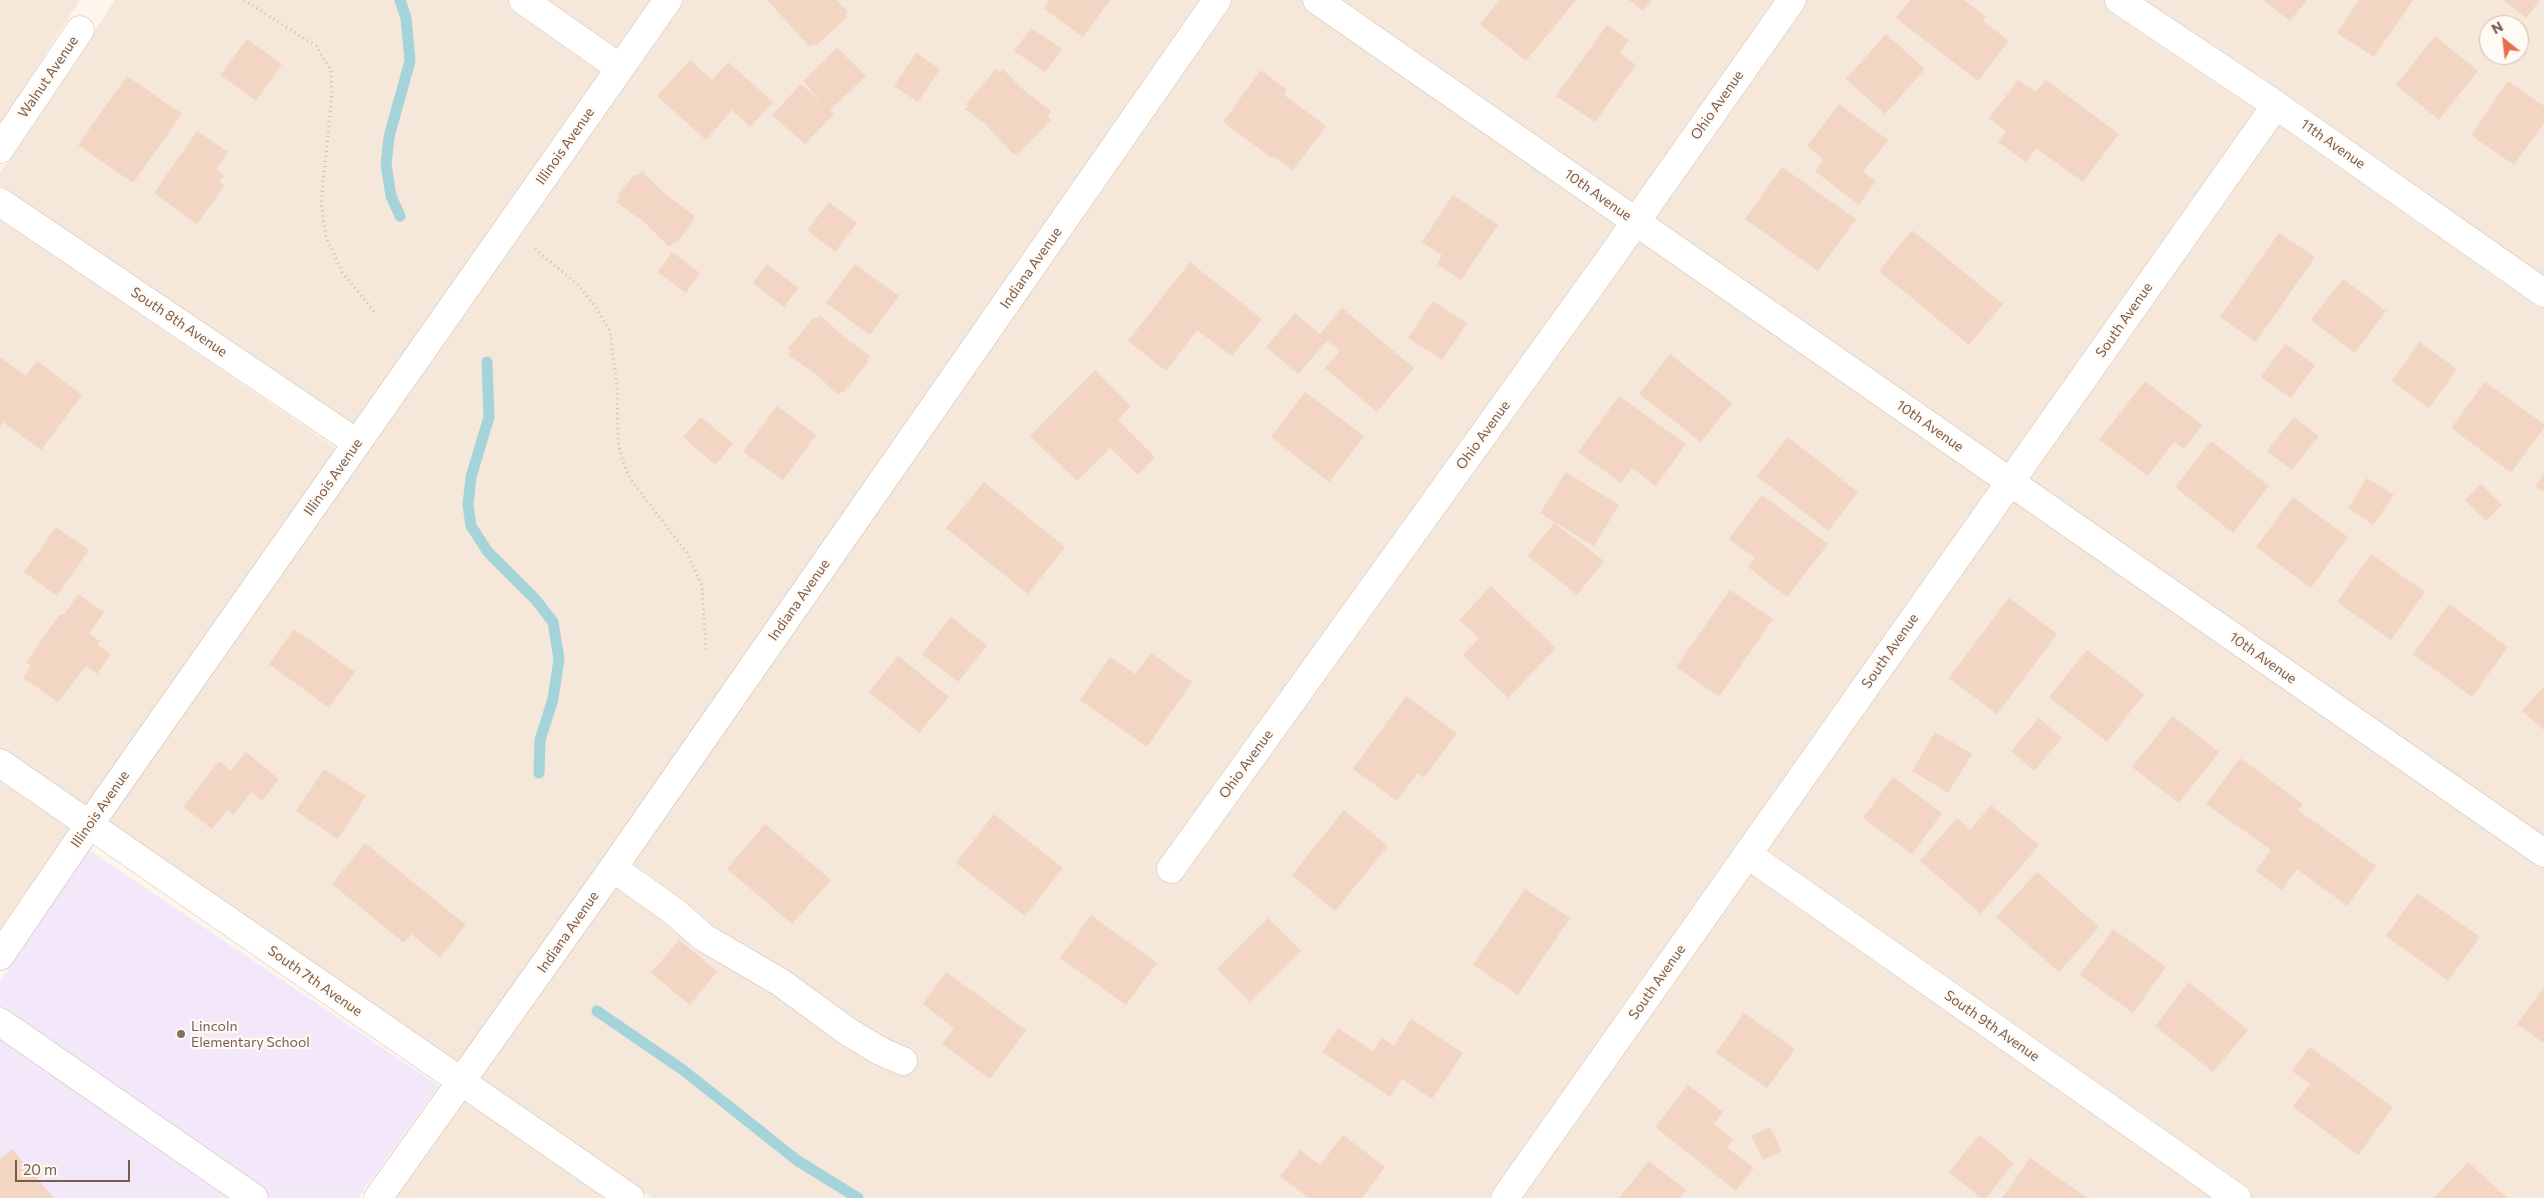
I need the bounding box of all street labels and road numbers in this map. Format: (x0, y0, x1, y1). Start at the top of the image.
street label: Walnut Avenue (14, 33, 82, 121)
street label: Ohio Avenue (1687, 67, 1747, 143)
street label: Illinois Avenue (532, 104, 598, 188)
street label: 11th Avenue (2297, 116, 2369, 172)
street label: 10th Avenue (1561, 166, 1635, 224)
street label: Indiana Avenue (997, 224, 1065, 312)
street label: South Avenue (2092, 279, 2156, 361)
street label: South 8th Avenue (128, 284, 230, 360)
street label: Ohio Avenue (1452, 397, 1514, 473)
street label: 10th Avenue (1893, 397, 1967, 455)
street label: Illinois Avenue (300, 435, 366, 519)
street label: Indiana Avenue (765, 556, 833, 644)
street label: South Avenue (1858, 610, 1922, 692)
street label: 10th Avenue (2226, 629, 2300, 687)
street label: Ohio Avenue (1215, 726, 1277, 802)
street label: Illinois Avenue (67, 767, 133, 851)
street label: Indiana Avenue (534, 888, 602, 976)
street label: South Avenue (1625, 941, 1689, 1023)
street label: South 7th Avenue (265, 942, 365, 1020)
street label: South 9th Avenue (1941, 987, 2043, 1065)

